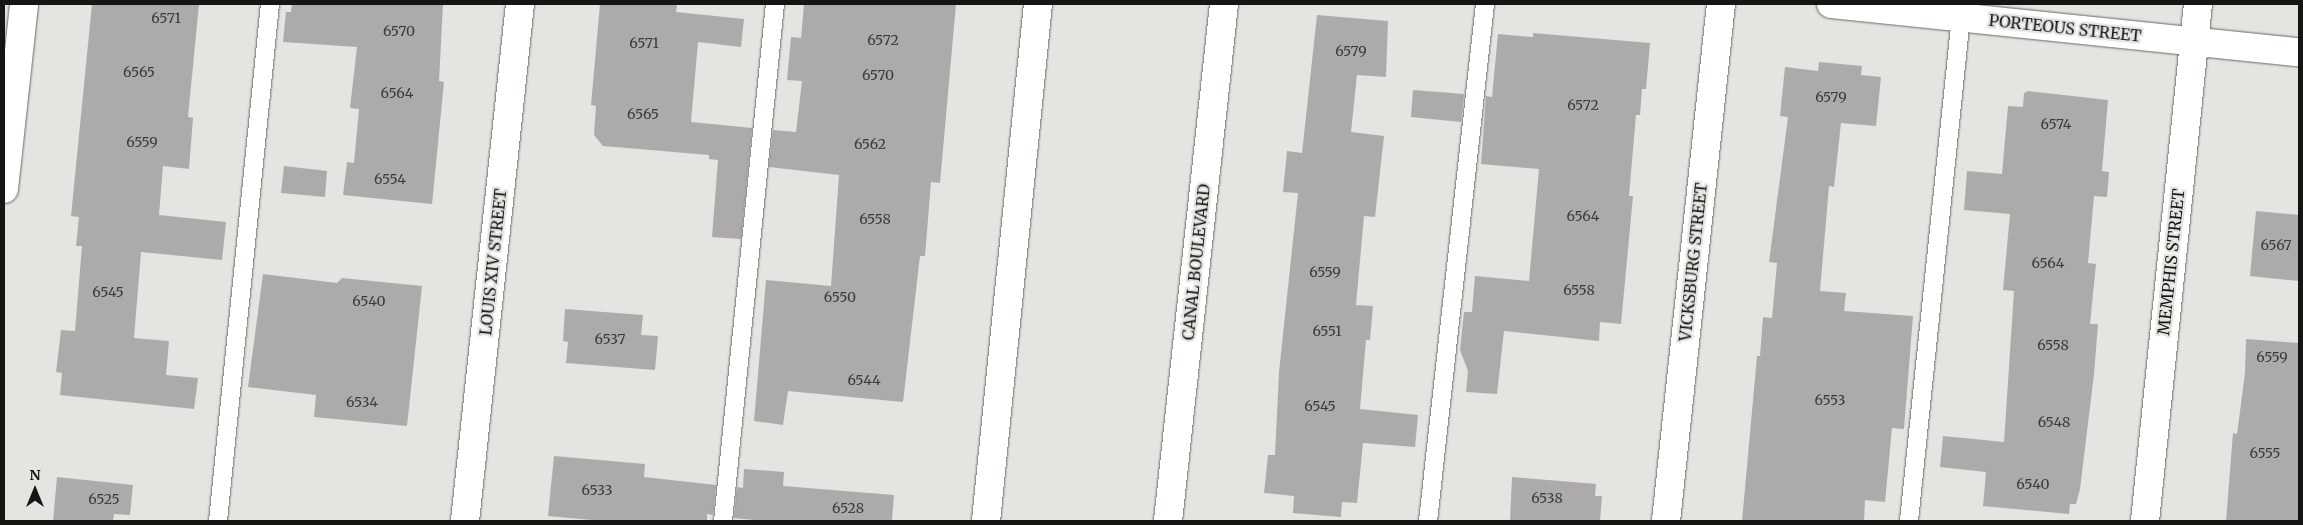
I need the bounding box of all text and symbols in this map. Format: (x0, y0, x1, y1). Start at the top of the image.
house number: 6571 (151, 10, 181, 26)
street label: PORTEOUS STREET (1988, 10, 2142, 46)
house number: 6570 (383, 23, 415, 39)
house number: 6572 (867, 32, 899, 48)
house number: 6571 (629, 35, 659, 51)
house number: 6579 (1335, 43, 1367, 59)
house number: 6565 (123, 64, 155, 80)
house number: 6570 (862, 67, 894, 83)
house number: 6564 (381, 85, 413, 101)
house number: 6579 (1815, 89, 1847, 105)
house number: 6572 (1567, 97, 1599, 113)
house number: 6565 (627, 106, 659, 122)
house number: 6574 (2041, 116, 2071, 132)
house number: 6559 (126, 134, 158, 150)
house number: 6562 (854, 136, 886, 152)
house number: 6554 (374, 171, 406, 187)
street label: VICKSBURG STREET (1675, 182, 1711, 342)
street label: CANAL BOULEVARD (1178, 183, 1214, 341)
street label: LOUIS XIV STREET (476, 188, 510, 336)
street label: MEMPHIS STREET (2154, 188, 2188, 336)
house number: 6564 (1567, 208, 1599, 224)
house number: 6558 (859, 211, 891, 227)
house number: 6567 (2260, 237, 2292, 253)
house number: 6564 (2032, 255, 2064, 271)
house number: 6559 (1309, 264, 1341, 280)
house number: 6558 (1563, 282, 1595, 298)
house number: 6545 (92, 284, 124, 300)
house number: 6550 (824, 289, 856, 305)
house number: 6540 (352, 293, 386, 309)
house number: 6551 (1312, 323, 1342, 339)
house number: 6537 (595, 331, 625, 347)
house number: 6558 (2037, 337, 2069, 353)
house number: 6559 (2256, 349, 2288, 365)
house number: 6544 (847, 372, 881, 388)
house number: 6553 (1815, 392, 1845, 408)
house number: 6534 (346, 394, 378, 410)
house number: 6545 (1304, 398, 1336, 414)
house number: 6548 (2038, 414, 2070, 430)
house number: 6555 (2250, 445, 2280, 461)
north arrow (10, 465, 60, 515)
text: N (29, 466, 41, 484)
house number: 6540 (2016, 476, 2050, 492)
house number: 6533 (582, 482, 612, 498)
house number: 6538 (1531, 490, 1563, 506)
house number: 6525 (88, 491, 120, 507)
house number: 6528 (832, 500, 864, 516)

